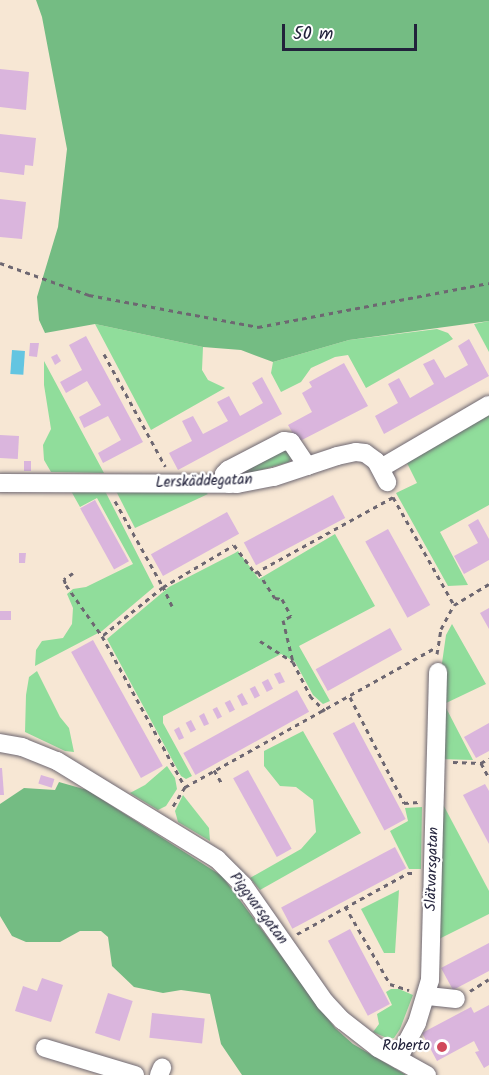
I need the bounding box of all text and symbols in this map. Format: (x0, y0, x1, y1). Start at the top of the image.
scale bar (285, 12, 420, 50)
text: 50 m (293, 20, 333, 49)
street label: Lerskäddegatan (155, 471, 253, 493)
street label: Slätvarsgatan (423, 827, 443, 911)
street label: Piggvarsgatan (225, 869, 291, 949)
place label: Roberto (382, 1038, 430, 1056)
marker: Roberto (435, 1040, 449, 1054)

